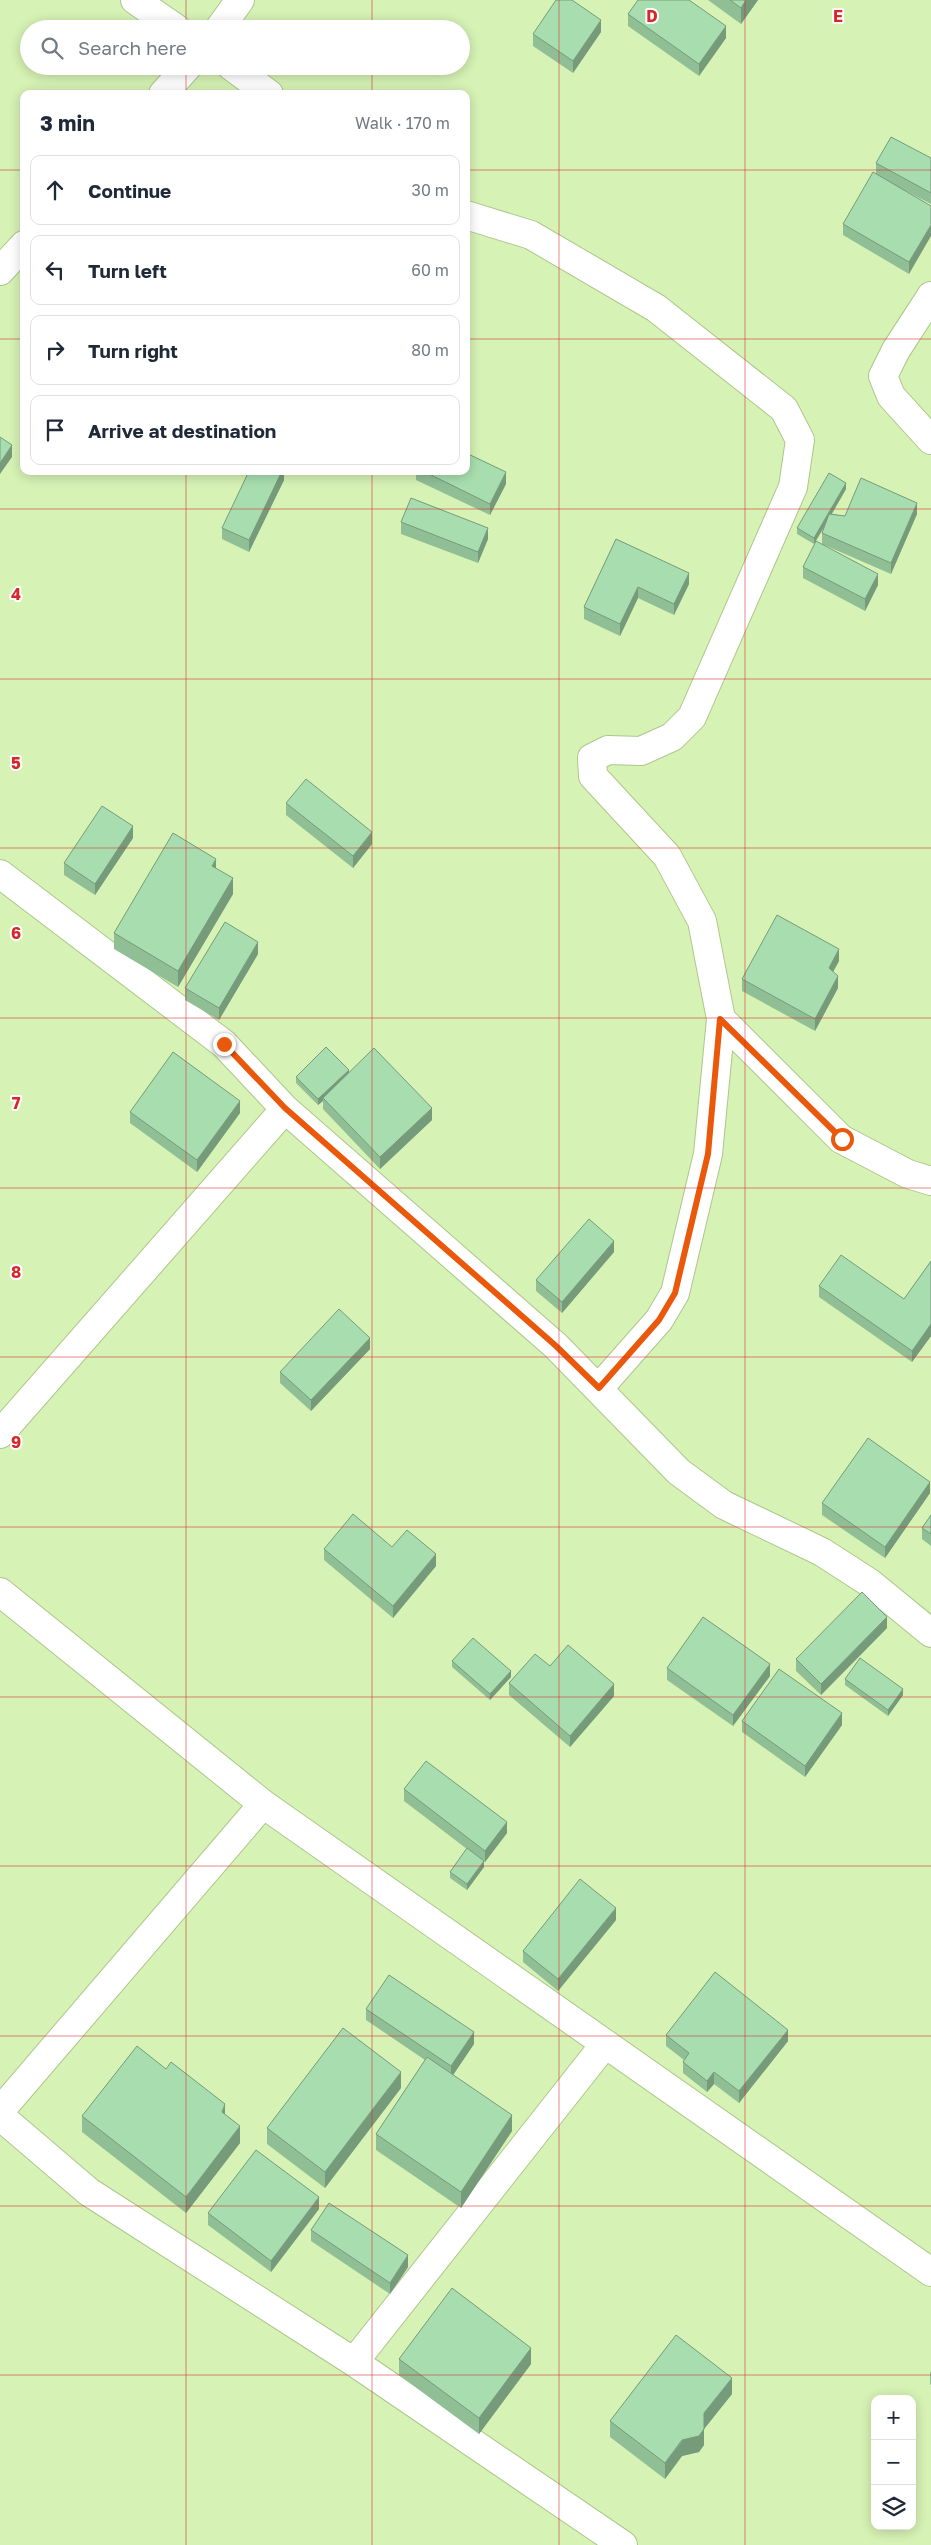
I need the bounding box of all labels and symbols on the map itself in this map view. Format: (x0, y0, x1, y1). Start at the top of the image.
text: D (646, 6, 658, 26)
text: E (833, 6, 843, 26)
text: 4 (11, 584, 21, 604)
text: 5 (11, 753, 21, 773)
text: 6 (11, 923, 21, 943)
route end (213, 1033, 236, 1056)
text: 7 (12, 1093, 21, 1113)
route start (831, 1128, 854, 1151)
text: 8 (11, 1262, 21, 1282)
text: 9 (11, 1432, 21, 1452)

